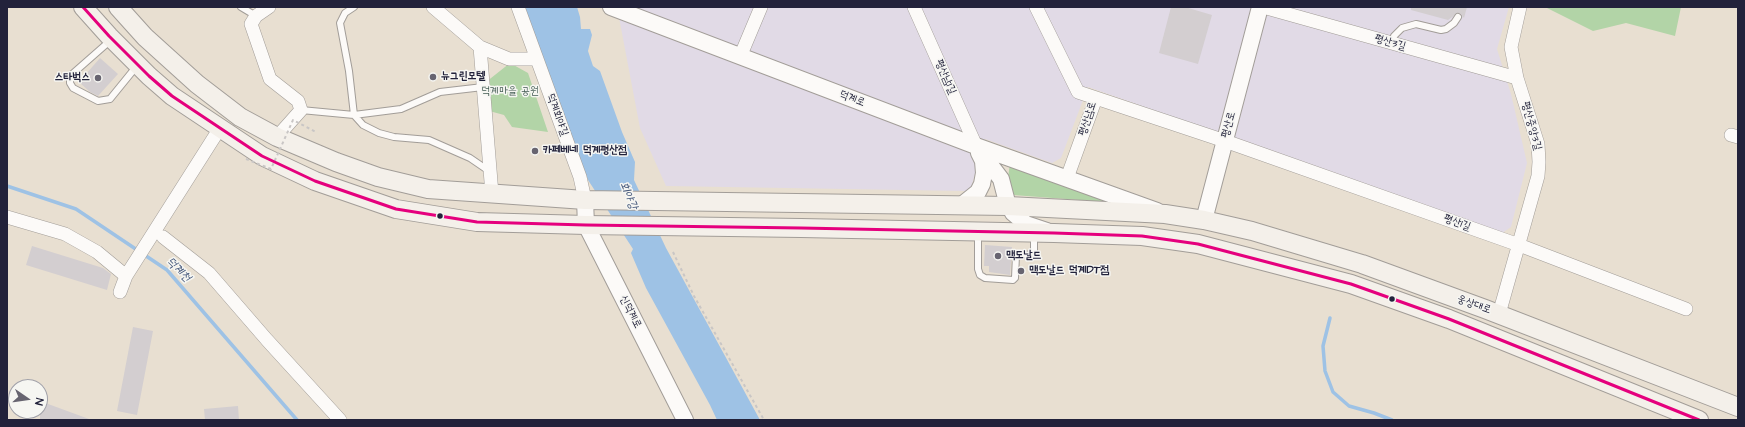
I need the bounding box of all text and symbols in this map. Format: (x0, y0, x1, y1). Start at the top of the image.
street label: 평산3길 (1373, 32, 1407, 54)
street label: 평산남1길 (931, 58, 959, 96)
place label: 뉴그린모텔 (441, 70, 485, 84)
place label: 스타벅스 (55, 71, 90, 85)
marker: 뉴그린모텔 (428, 72, 438, 82)
marker: 스타벅스 (93, 73, 103, 83)
park label: 덕계마을 공원 (481, 85, 539, 99)
street label: 덕계로 (837, 88, 867, 110)
street label: 덕계회야길 (543, 92, 571, 138)
street label: 평산남로 (1076, 100, 1100, 138)
street label: 평산중앙3길 (1518, 100, 1544, 152)
street label: 평산로 (1219, 110, 1239, 140)
place label: 카페베네 덕계평산점 (543, 144, 627, 158)
marker: 카페베네 덕계평산점 (530, 146, 540, 156)
water label: 회야강 (616, 180, 640, 212)
unlabelled marker (435, 211, 445, 221)
street label: 평산1길 (1442, 212, 1472, 234)
place label: 맥도날드 (1006, 249, 1041, 263)
marker: 맥도날드 (993, 251, 1003, 261)
water label: 덕계천 (163, 255, 193, 285)
place label: 맥도날드 덕계DT점 (1029, 264, 1109, 278)
marker: 맥도날드 덕계DT점 (1016, 266, 1026, 276)
street label: 신덕계로 (616, 293, 644, 331)
street label: 웅상대로 (1455, 293, 1493, 317)
unlabelled marker (1387, 294, 1397, 304)
north arrow (8, 379, 48, 419)
text: N (31, 397, 47, 407)

